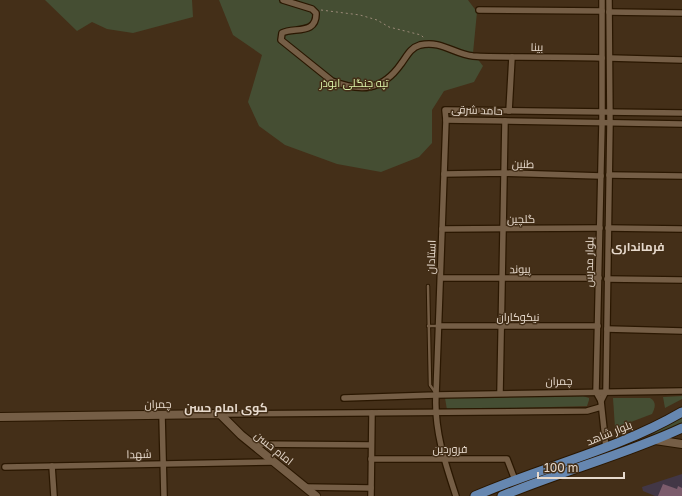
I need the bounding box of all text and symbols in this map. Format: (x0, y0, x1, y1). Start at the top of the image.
street label: بینا (531, 40, 544, 53)
park label: تپه جنگلی ابوذر (319, 76, 388, 90)
street label: حامد شرقی (451, 102, 503, 118)
street label: طنین (512, 157, 534, 171)
street label: گلچین (507, 212, 535, 226)
street label: بلوار مدرس (582, 237, 596, 287)
district label: فرمانداری (611, 239, 665, 255)
street label: استادان (423, 240, 439, 274)
street label: پیوند (509, 262, 531, 276)
street label: نیکوکاران (496, 310, 540, 324)
street label: چمران (545, 374, 573, 388)
street label: چمران (144, 397, 172, 411)
district label: کوی امام حسن (184, 400, 268, 416)
street label: بلوار شاهد (584, 417, 634, 449)
street label: امام حسن (251, 428, 296, 469)
street label: فروردین (433, 442, 467, 456)
street label: شهدا (126, 447, 152, 461)
scale bar (538, 454, 624, 480)
text: 100 m (544, 460, 578, 475)

